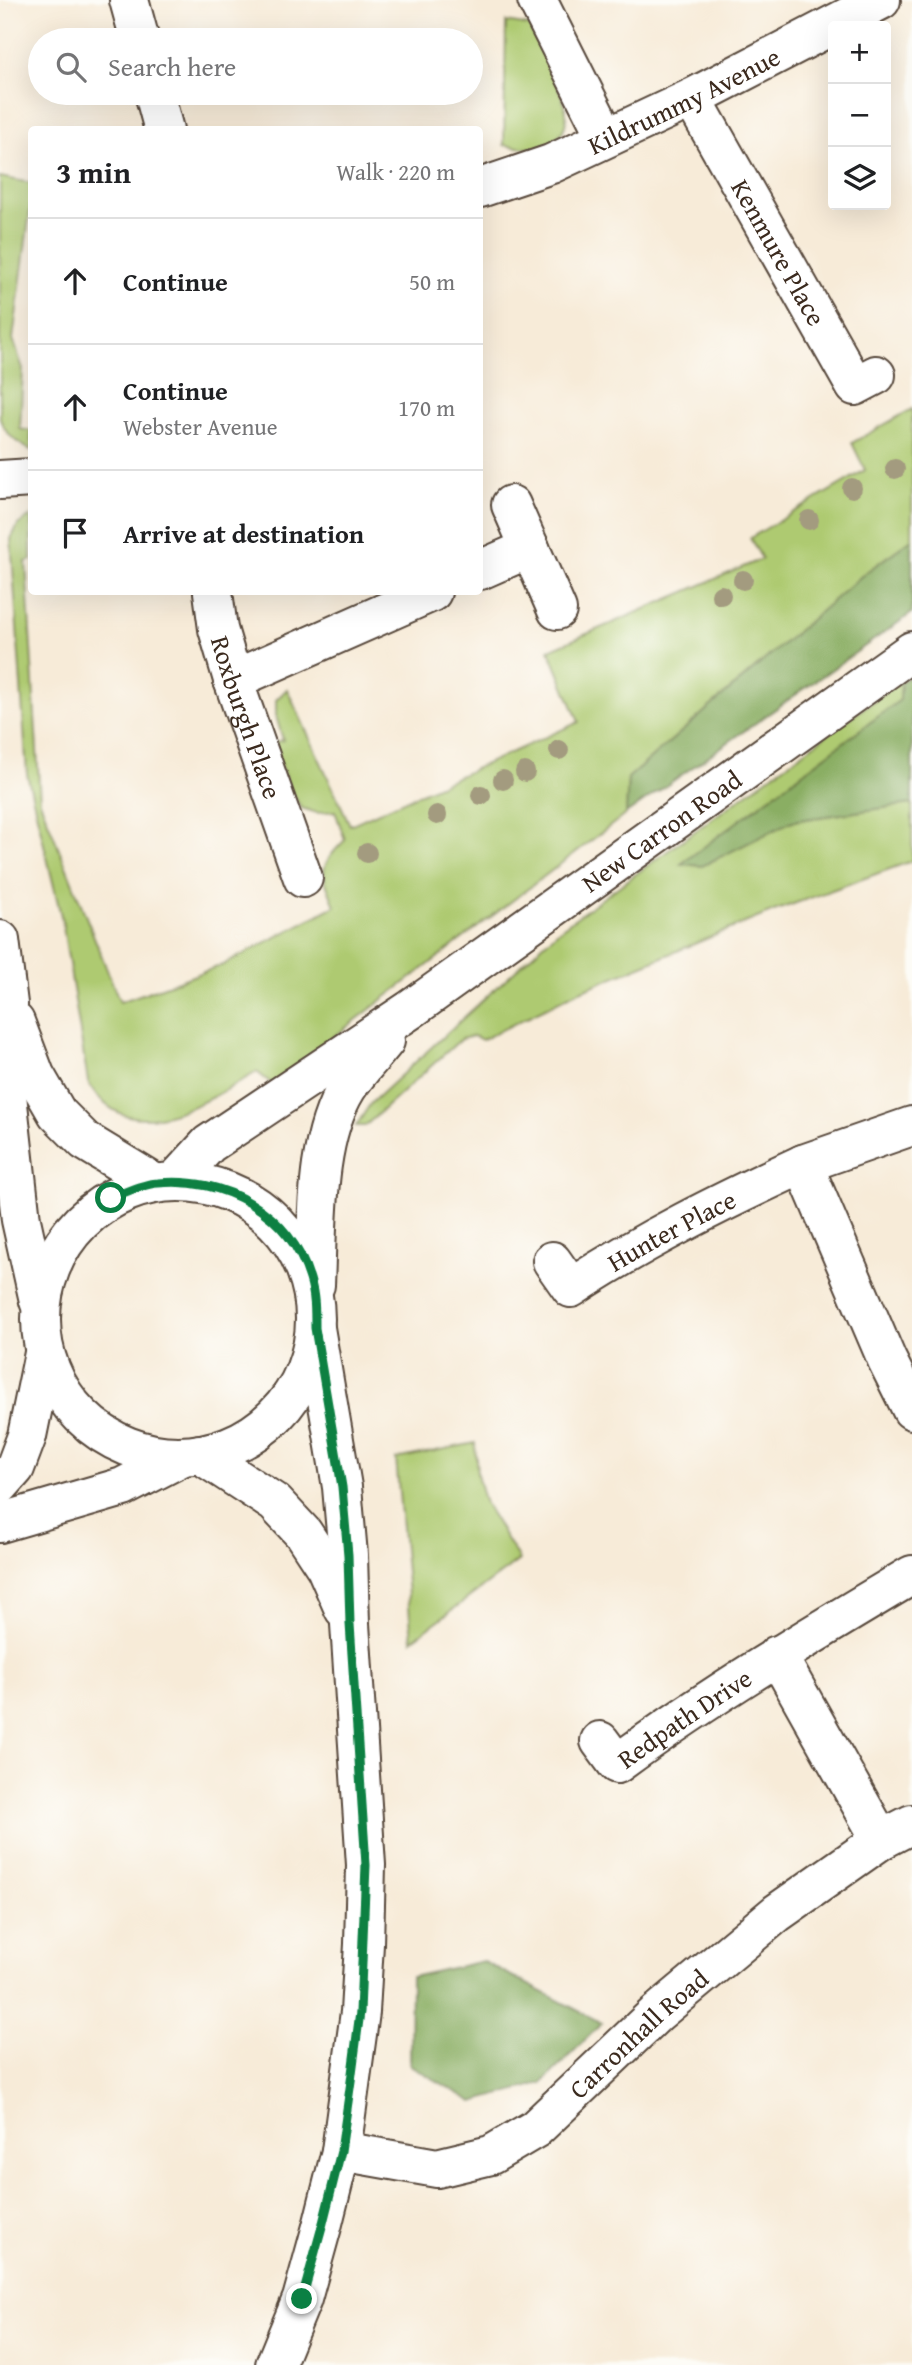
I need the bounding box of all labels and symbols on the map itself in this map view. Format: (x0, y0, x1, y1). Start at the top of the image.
street label: Kildrummy Avenue (581, 36, 786, 164)
street label: Kenmure Place (722, 171, 836, 333)
street label: Roxburgh Place (201, 631, 293, 804)
street label: New Carron Road (573, 760, 749, 901)
street label: Hunter Place (599, 1179, 742, 1281)
route start (95, 1182, 126, 1213)
street label: Redpath Drive (609, 1658, 759, 1778)
street label: Carronhall Road (559, 1959, 717, 2107)
route end (286, 2283, 317, 2314)

